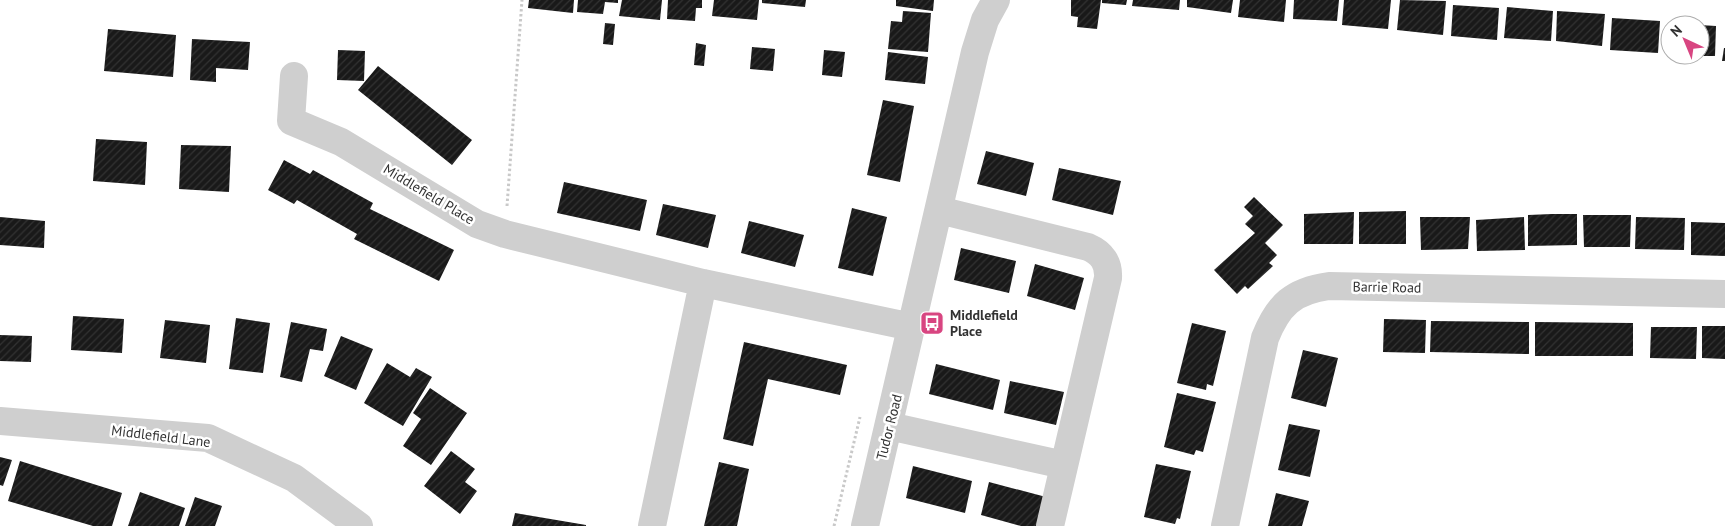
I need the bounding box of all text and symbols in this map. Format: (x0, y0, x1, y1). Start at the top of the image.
north arrow (1660, 15, 1710, 65)
text: N (1666, 21, 1686, 40)
street label: Middlefield Place (380, 160, 478, 228)
street label: Barrie Road (1352, 277, 1422, 297)
place label: Middlefield Place (950, 306, 1018, 340)
bus stop icon: Middlefield Place (919, 310, 945, 336)
street label: Tudor Road (872, 392, 906, 462)
street label: Middlefield Lane (110, 421, 212, 451)

